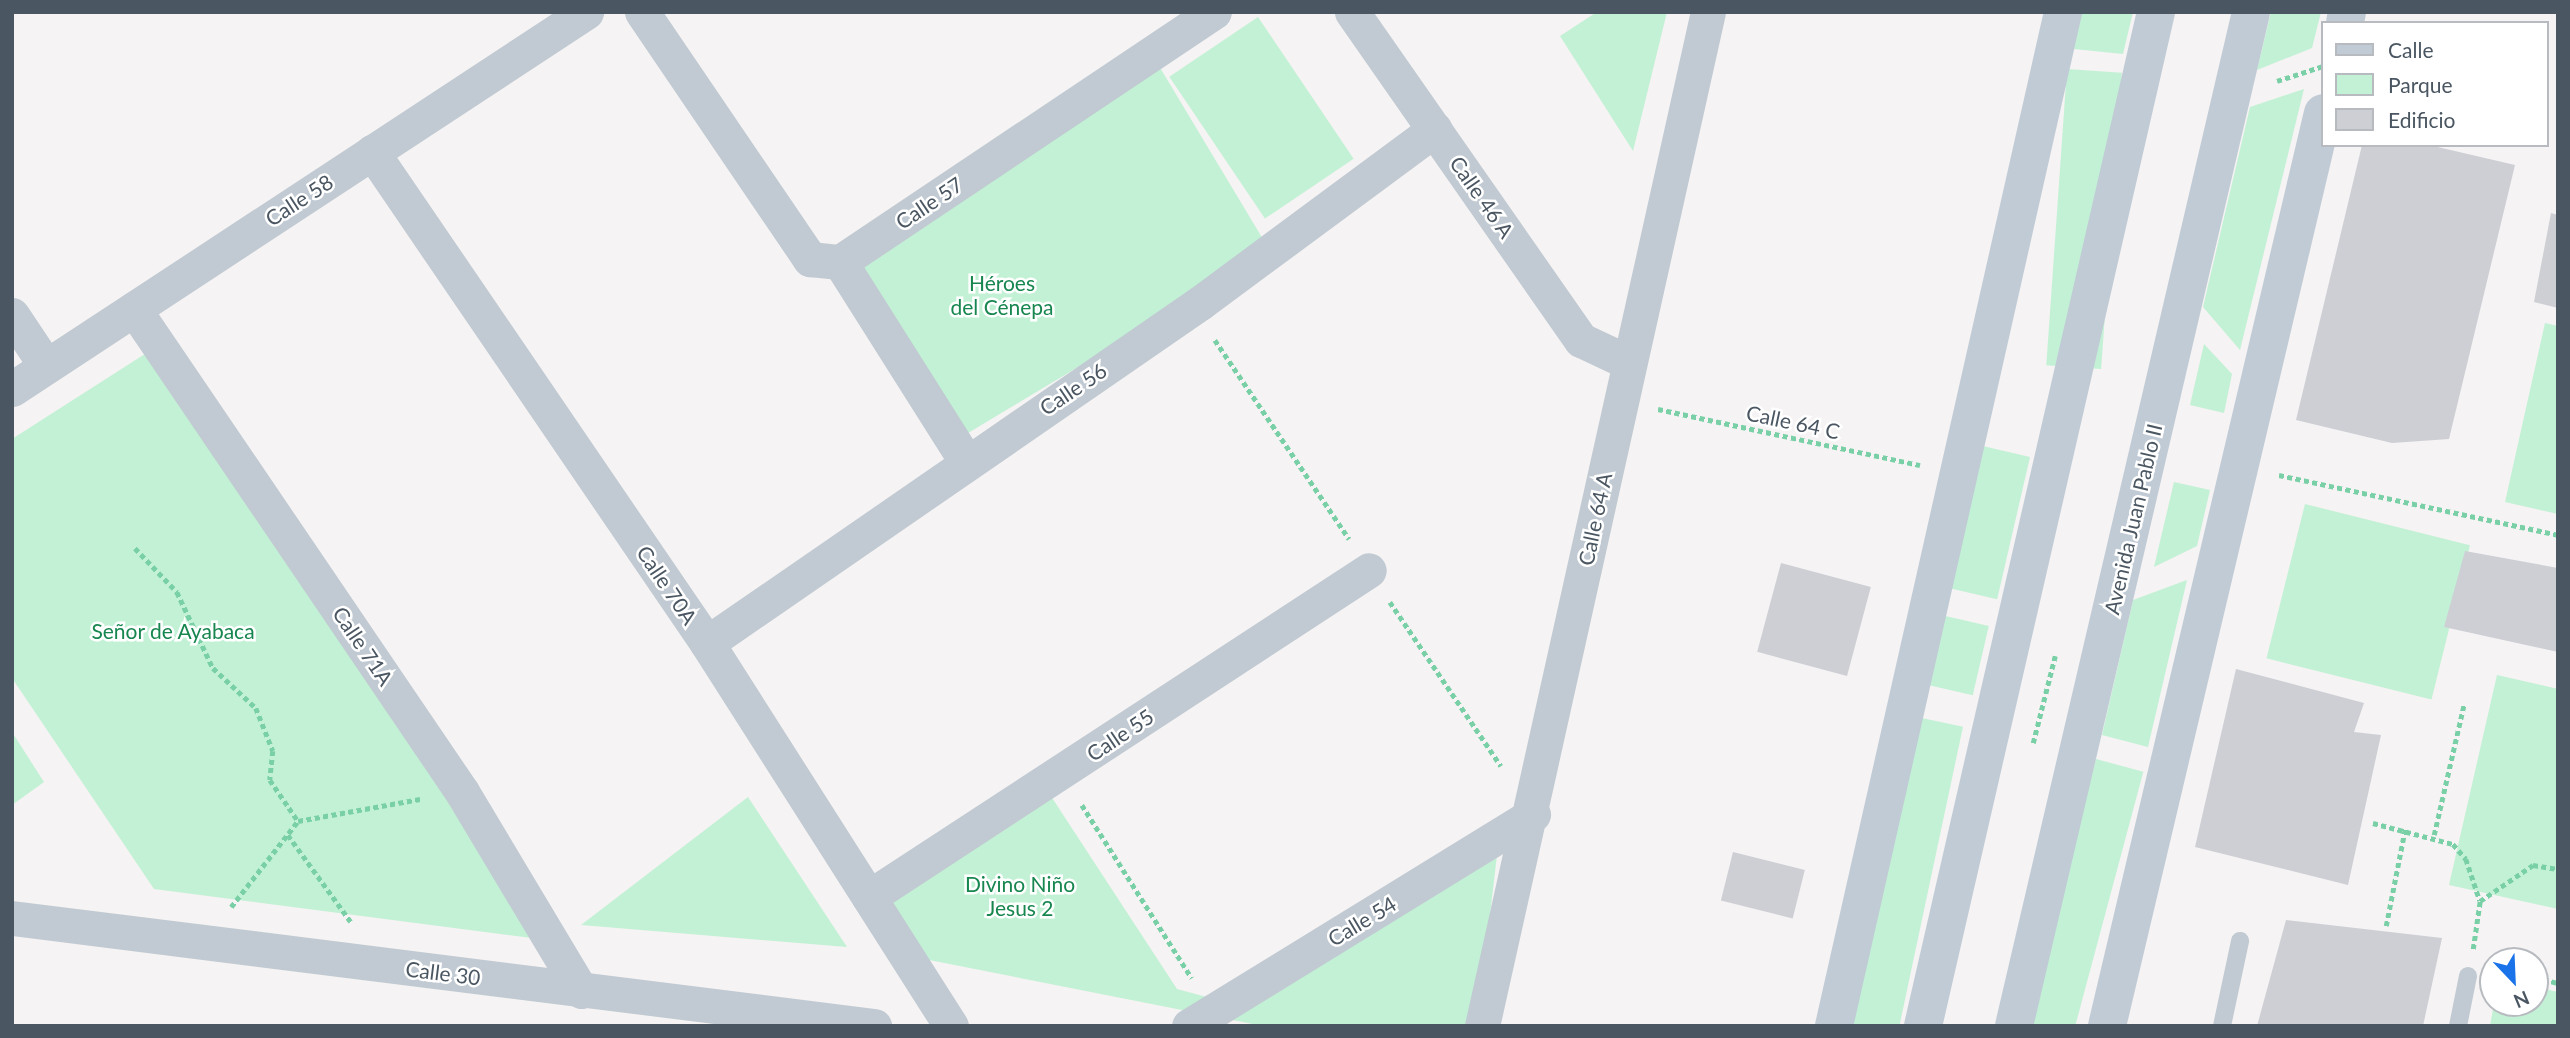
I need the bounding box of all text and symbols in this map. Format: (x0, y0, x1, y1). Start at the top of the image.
legend (2322, 21, 2549, 147)
text: Calle (2388, 37, 2433, 62)
text: Parque (2388, 72, 2453, 97)
text: Edificio (2388, 107, 2455, 132)
street label: Calle 46 A (1444, 151, 1520, 243)
street label: Calle 58 (261, 169, 337, 231)
street label: Calle 57 (891, 172, 967, 234)
park label: Héroes del Cénepa (950, 270, 1054, 320)
street label: Calle 56 (1035, 358, 1111, 420)
street label: Calle 64 C (1744, 400, 1842, 444)
street label: Avenida Juan Pablo II (2099, 421, 2167, 617)
street label: Calle 64 A (1573, 470, 1617, 568)
street label: Calle 70A (632, 541, 702, 629)
street label: Calle 71A (328, 602, 398, 690)
park label: Señor de Ayabaca (91, 618, 255, 644)
street label: Calle 55 (1082, 704, 1158, 766)
park label: Divino Niño Jesus 2 (965, 871, 1075, 921)
street label: Calle 54 (1323, 891, 1401, 951)
north arrow (2479, 947, 2549, 1017)
street label: Calle 30 (404, 956, 482, 990)
text: N (2510, 987, 2533, 1013)

